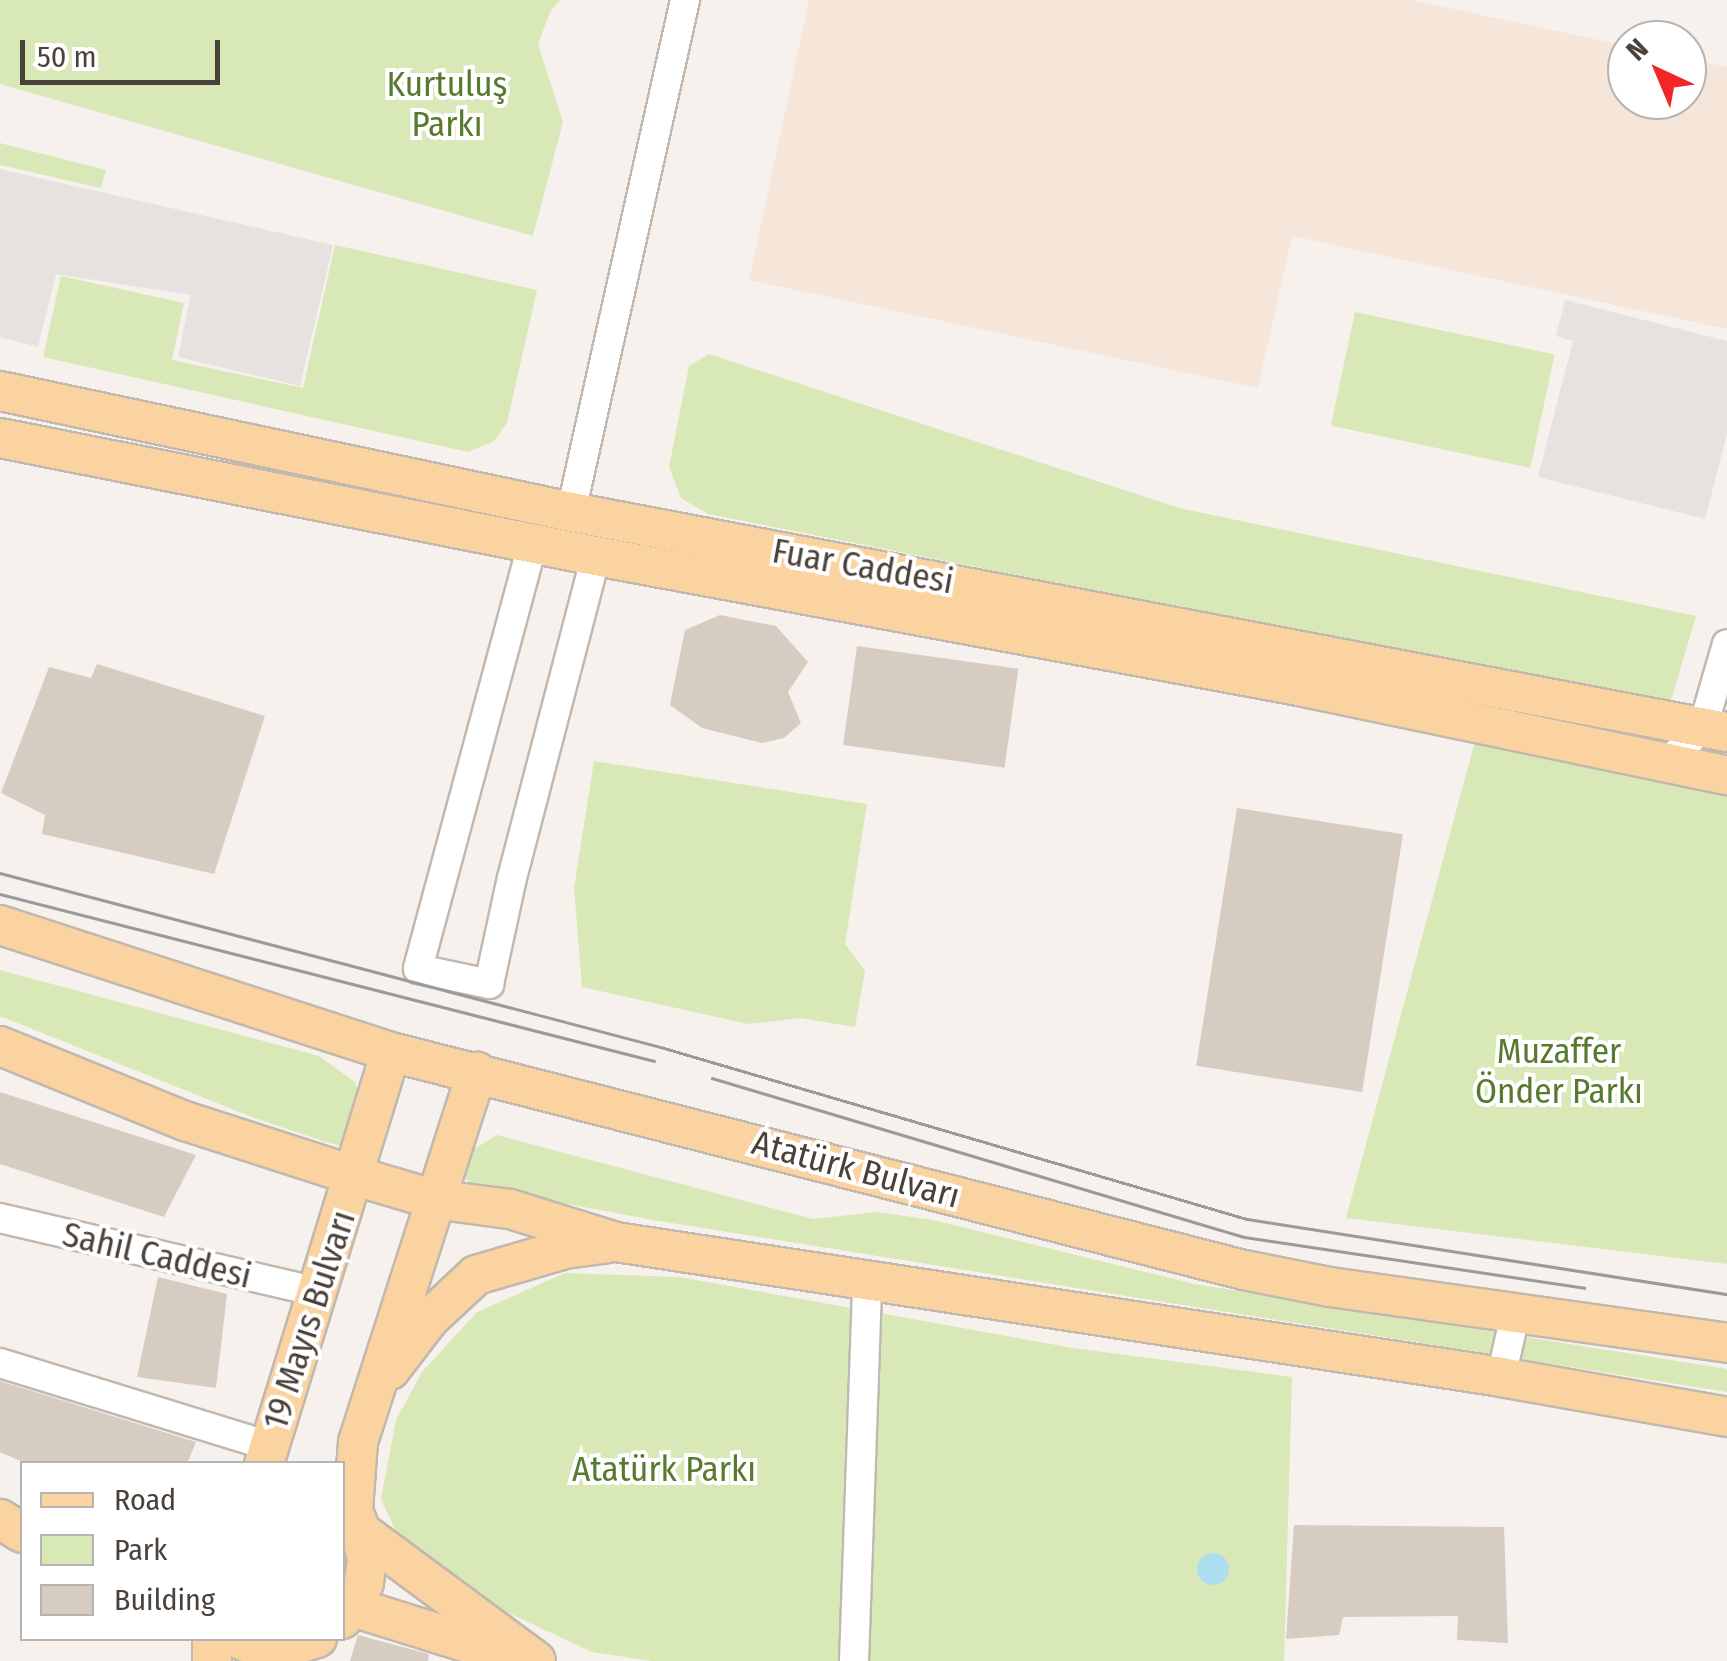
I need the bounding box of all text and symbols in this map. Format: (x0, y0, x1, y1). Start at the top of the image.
scale bar (25, 20, 225, 82)
north arrow (1607, 20, 1707, 120)
text: N (1620, 32, 1655, 67)
text: 50 m (37, 39, 97, 75)
park label: Kurtuluş Parkı (387, 63, 507, 145)
street label: Fuar Caddesi (769, 529, 957, 603)
park label: Muzaffer Önder Parkı (1475, 1030, 1643, 1112)
street label: Atatürk Bulvarı (748, 1121, 964, 1217)
street label: 19 Mayıs Bulvarı (254, 1205, 364, 1435)
street label: Sahil Caddesi (59, 1213, 255, 1297)
park label: Atatürk Parkı (572, 1448, 756, 1490)
legend (20, 1461, 345, 1641)
text: Road (114, 1482, 176, 1518)
text: Park (114, 1532, 167, 1568)
text: Building (114, 1582, 215, 1618)

